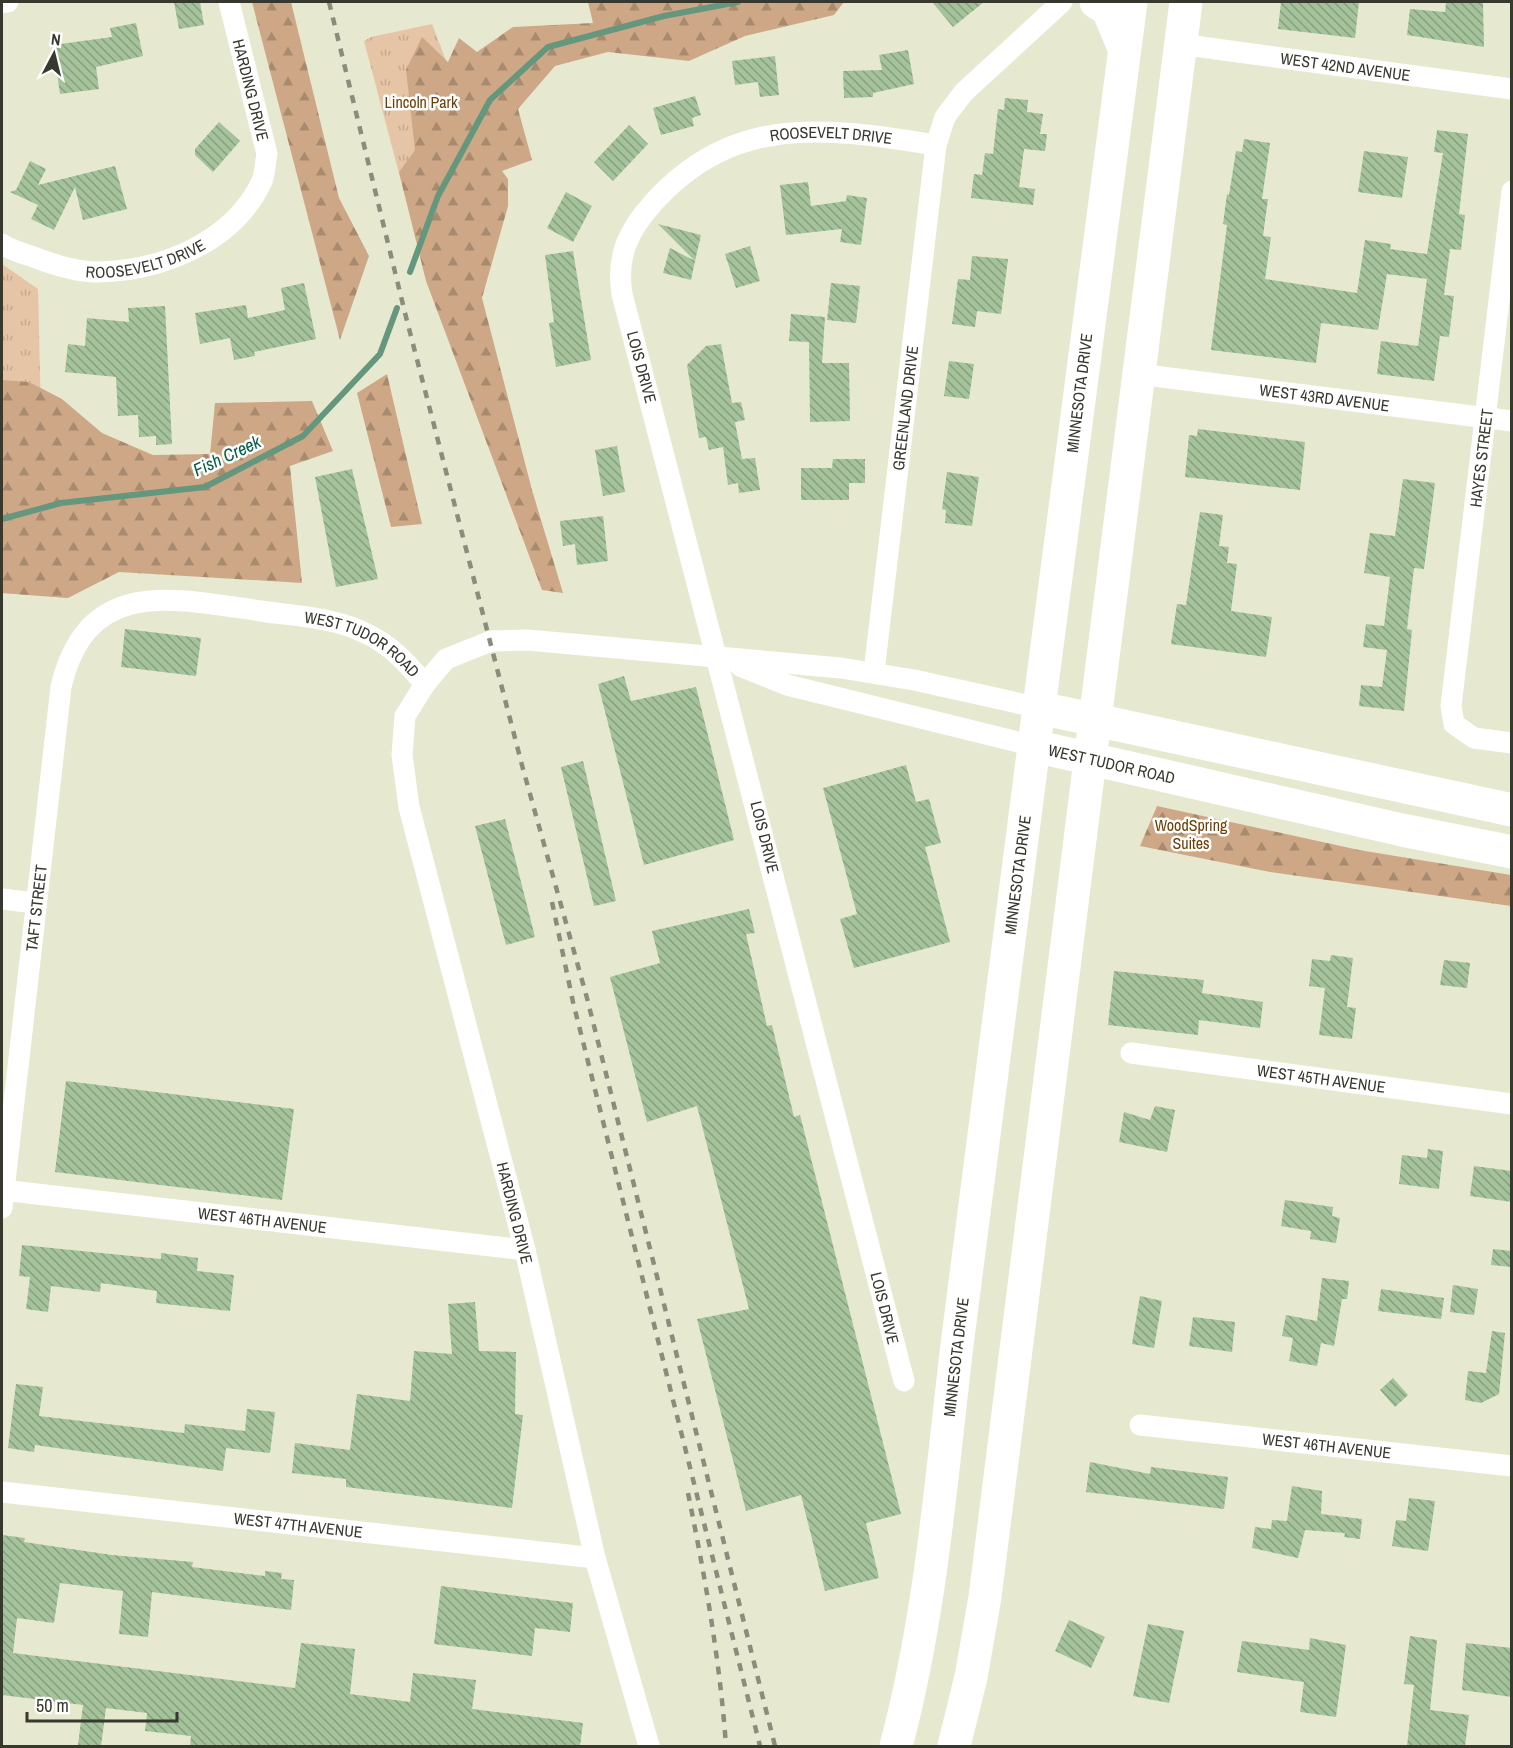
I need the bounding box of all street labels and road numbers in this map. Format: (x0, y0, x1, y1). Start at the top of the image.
street label: HARDING DRIVE (228, 37, 274, 143)
street label: WEST 42ND AVENUE (1279, 47, 1412, 86)
street label: ROOSEVELT DRIVE (768, 121, 894, 149)
street label: ROOSEVELT DRIVE (85, 234, 209, 283)
street label: LOIS DRIVE (622, 329, 662, 405)
street label: MINNESOTA DRIVE (1061, 332, 1097, 454)
street label: GREENLAND DRIVE (887, 344, 923, 471)
street label: WEST 43RD AVENUE (1258, 378, 1391, 417)
street label: HAYES STREET (1464, 408, 1498, 508)
street label: WEST TUDOR ROAD (303, 606, 425, 682)
street label: WEST TUDOR ROAD (1046, 739, 1177, 789)
street label: LOIS DRIVE (745, 799, 785, 875)
street label: MINNESOTA DRIVE (999, 814, 1036, 936)
street label: TAFT STREET (20, 863, 52, 952)
street label: WEST 45TH AVENUE (1256, 1059, 1387, 1098)
street label: HARDING DRIVE (492, 1160, 538, 1266)
street label: WEST 46TH AVENUE (197, 1202, 328, 1238)
street label: LOIS DRIVE (865, 1270, 905, 1346)
street label: MINNESOTA DRIVE (938, 1296, 974, 1418)
street label: WEST 46TH AVENUE (1261, 1428, 1392, 1464)
street label: WEST 47TH AVENUE (233, 1507, 364, 1543)

